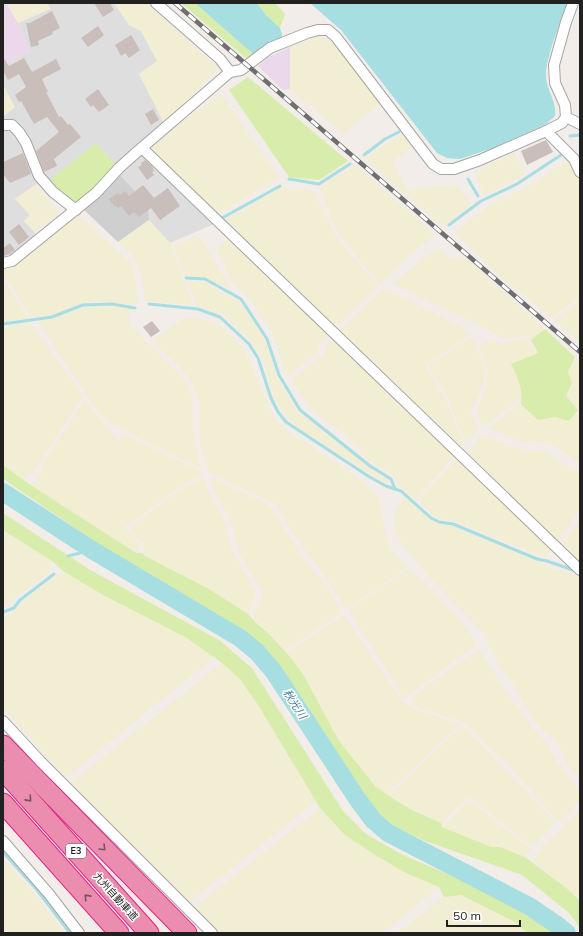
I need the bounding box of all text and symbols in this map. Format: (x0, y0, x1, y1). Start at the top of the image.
water label: 秋光川 (280, 686, 310, 722)
one-way arrow (24, 794, 32, 802)
one-way arrow (98, 843, 106, 850)
road number: E3 (66, 844, 86, 858)
street label: 九州自動車道 (91, 870, 141, 923)
one-way arrow (85, 895, 92, 902)
scale bar (447, 902, 520, 928)
text: 50 m (453, 908, 481, 923)

